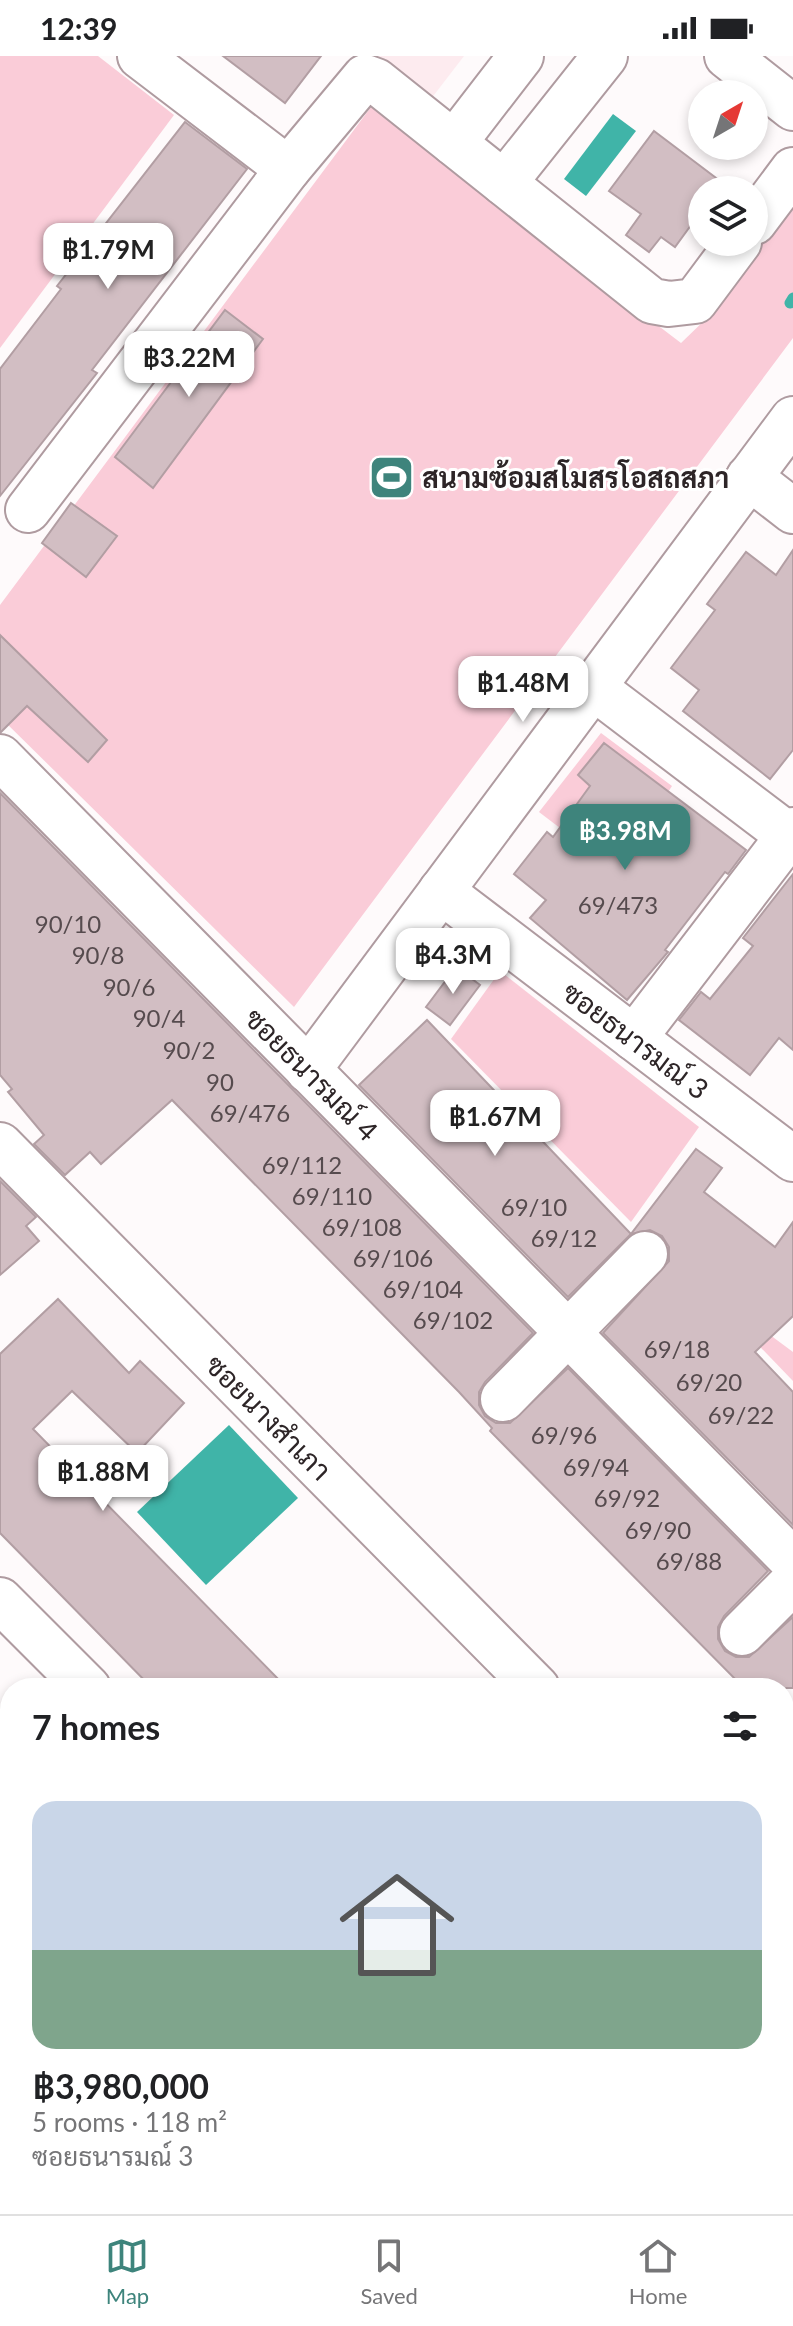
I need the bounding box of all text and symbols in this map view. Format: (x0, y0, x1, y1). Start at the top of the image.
text: 12:39 (40, 10, 117, 46)
north arrow (688, 80, 768, 160)
map controls (688, 80, 768, 256)
button: layers (688, 176, 768, 256)
pin: ฿1.79M (43, 223, 173, 291)
text: ฿1.79M (61, 233, 155, 265)
pin: ฿3.22M (124, 331, 254, 399)
text: ฿3.22M (142, 341, 236, 373)
sports icon: สนามซ้อมสโมสรโอสถสภา (367, 453, 415, 501)
place label: สนามซ้อมสโมสรโอสถสภา (422, 459, 729, 494)
pin: ฿1.48M (458, 656, 588, 724)
text: ฿1.48M (476, 666, 570, 698)
pin: ฿3.98M (560, 804, 690, 872)
text: ฿3.98M (578, 814, 672, 846)
house number: 69/473 (578, 890, 658, 919)
house number: 90/10 (35, 909, 101, 938)
pin: ฿4.3M (397, 928, 509, 996)
text: ฿4.3M (414, 938, 492, 970)
house number: 90/8 (72, 940, 124, 969)
house number: 90/6 (103, 972, 155, 1001)
street label: ซอยธนารมณ์ 3 (556, 973, 716, 1106)
street label: ซอยธนารมณ์ 4 (239, 1000, 386, 1147)
house number: 90/4 (133, 1003, 185, 1032)
house number: 90/2 (163, 1035, 215, 1064)
house number: 90 (206, 1067, 234, 1096)
pin: ฿1.67M (430, 1090, 560, 1158)
house number: 69/476 (210, 1098, 290, 1127)
text: ฿1.67M (448, 1100, 542, 1132)
house number: 69/112 (262, 1150, 342, 1179)
house number: 69/110 (292, 1181, 372, 1210)
house number: 69/10 (501, 1192, 567, 1221)
house number: 69/108 (322, 1212, 402, 1241)
house number: 69/12 (531, 1223, 597, 1252)
house number: 69/106 (353, 1243, 433, 1272)
house number: 69/104 (383, 1274, 463, 1303)
house number: 69/102 (413, 1305, 493, 1334)
house number: 69/18 (644, 1334, 710, 1363)
street label: ซอยนางสำเภา (199, 1347, 339, 1487)
house number: 69/20 (676, 1367, 742, 1396)
house number: 69/22 (708, 1400, 774, 1429)
house number: 69/96 (531, 1420, 597, 1449)
pin: ฿1.88M (38, 1445, 168, 1513)
house number: 69/94 (563, 1452, 629, 1481)
text: ฿1.88M (56, 1455, 150, 1487)
house number: 69/92 (594, 1483, 660, 1512)
house number: 69/90 (625, 1515, 691, 1544)
house number: 69/88 (656, 1546, 722, 1575)
icon: filters (718, 1704, 762, 1748)
text: 7 homes (32, 1706, 160, 1747)
icon: home (325, 1853, 469, 1997)
text: ฿3,980,000 (32, 2065, 209, 2106)
text: 5 rooms · 118 m² (32, 2106, 227, 2138)
text: ซอยธนารมณ์ 3 (32, 2140, 193, 2172)
tab: Map (105, 2234, 149, 2309)
tab: Saved (360, 2234, 418, 2309)
tab: Home (629, 2234, 687, 2309)

